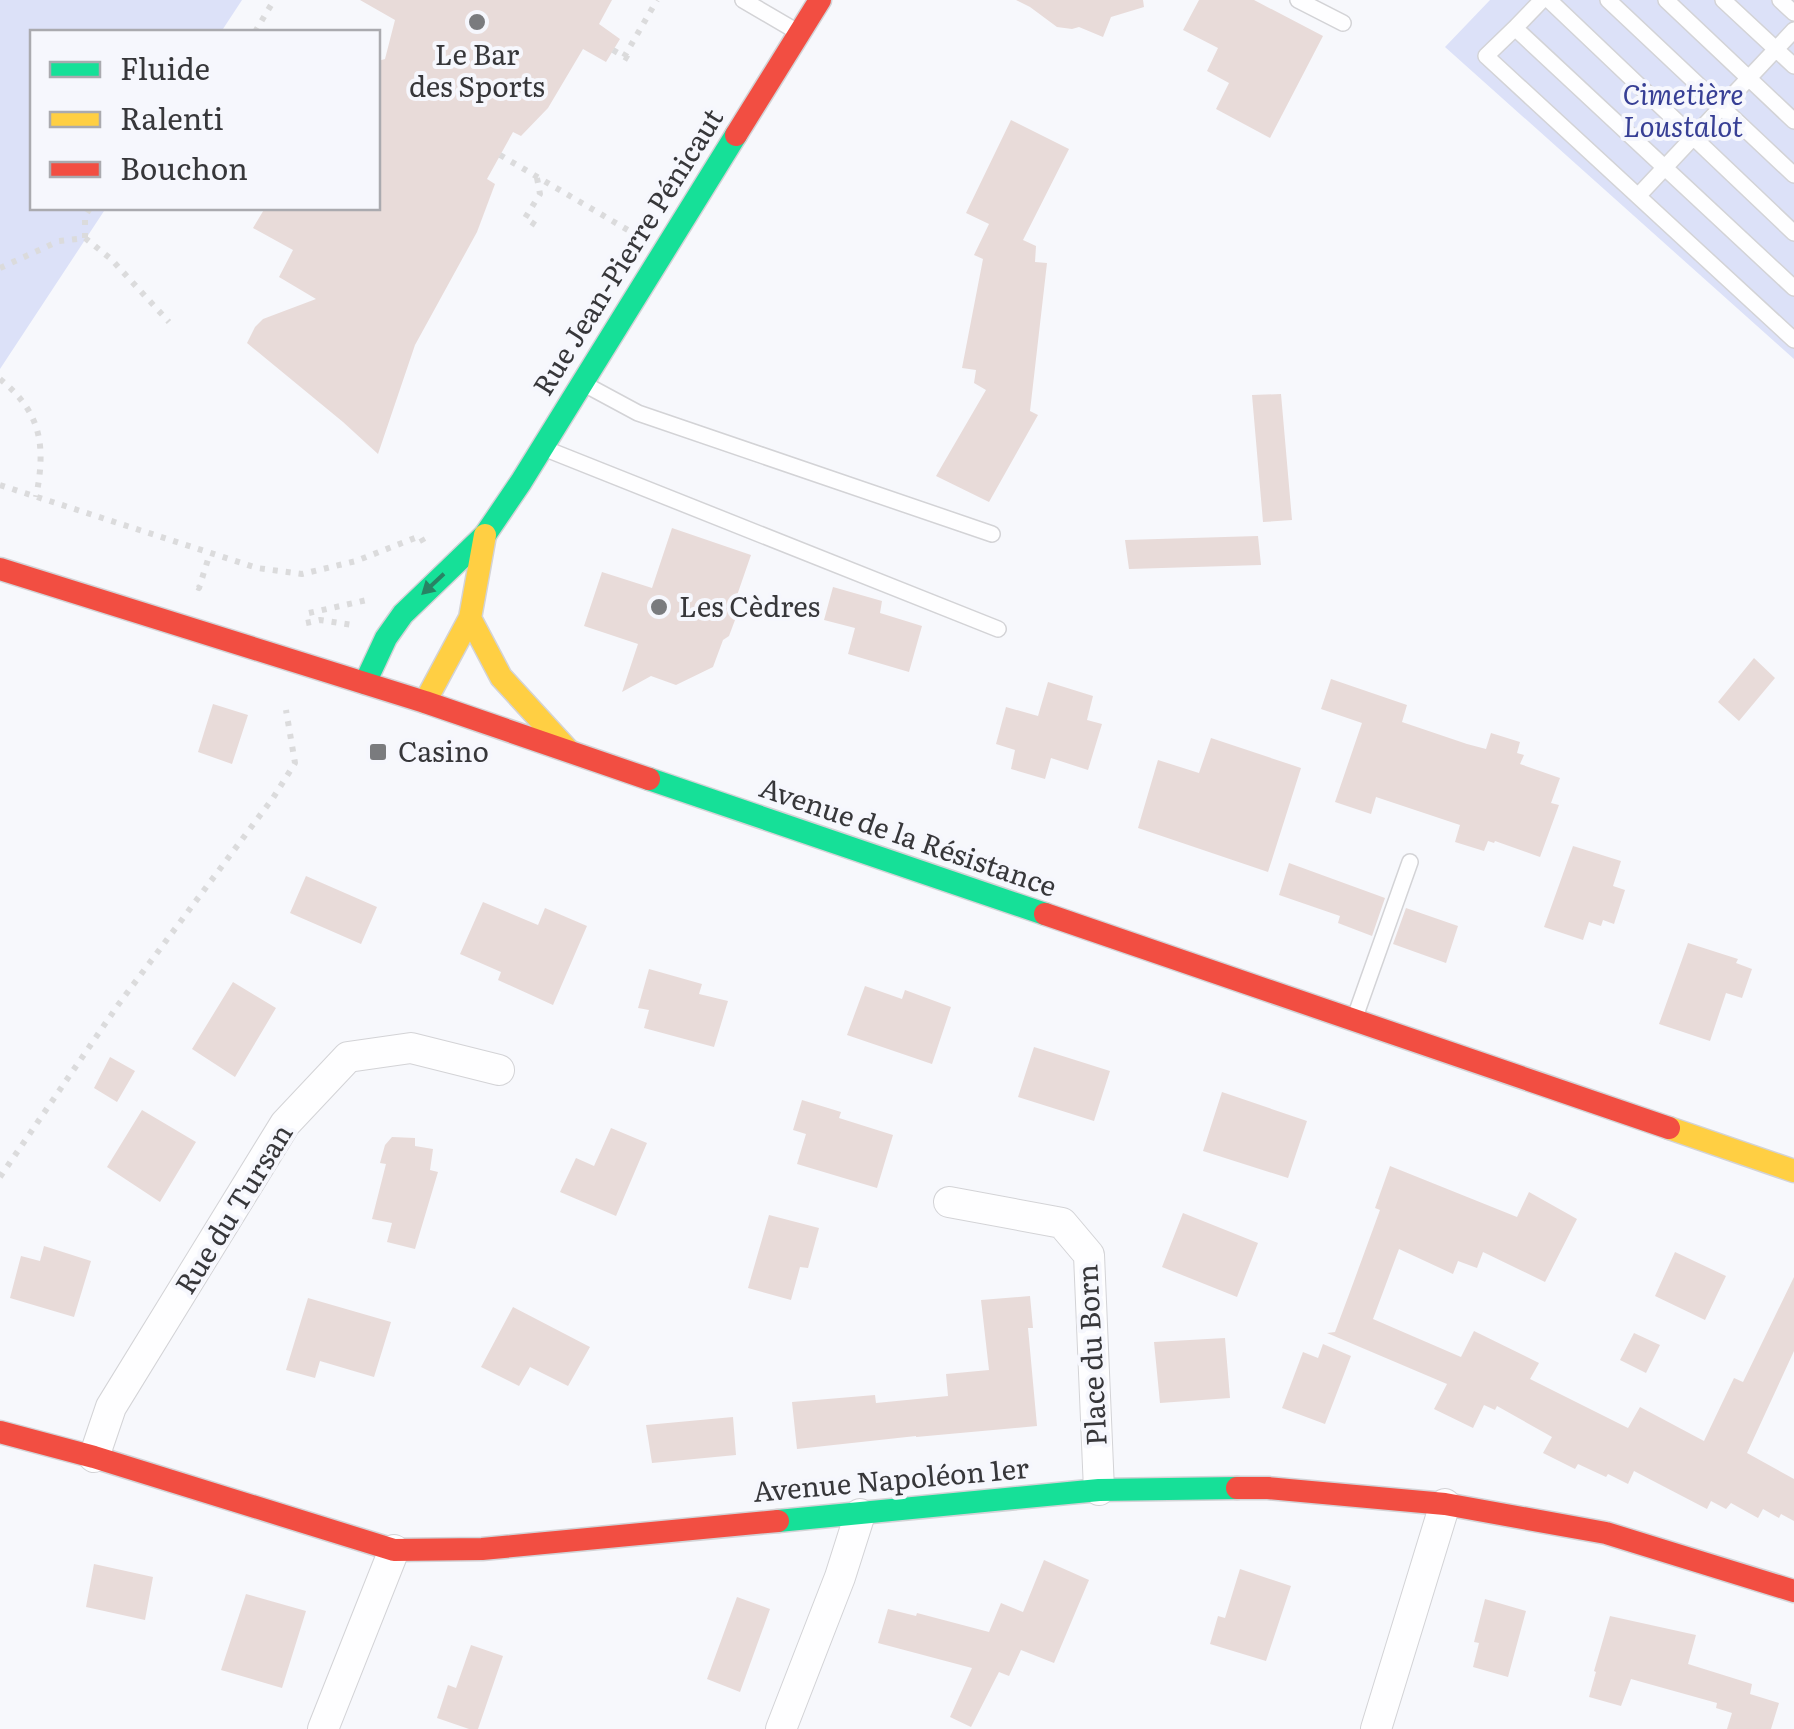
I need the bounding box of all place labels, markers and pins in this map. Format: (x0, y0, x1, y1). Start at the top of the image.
marker: Le Bar des Sports (466, 11, 488, 33)
place label: Le Bar des Sports (409, 32, 545, 106)
place label: Les Cèdres (679, 584, 820, 626)
marker: Les Cèdres (648, 596, 670, 618)
place label: Casino (398, 729, 489, 771)
marker: Casino (367, 741, 389, 763)

